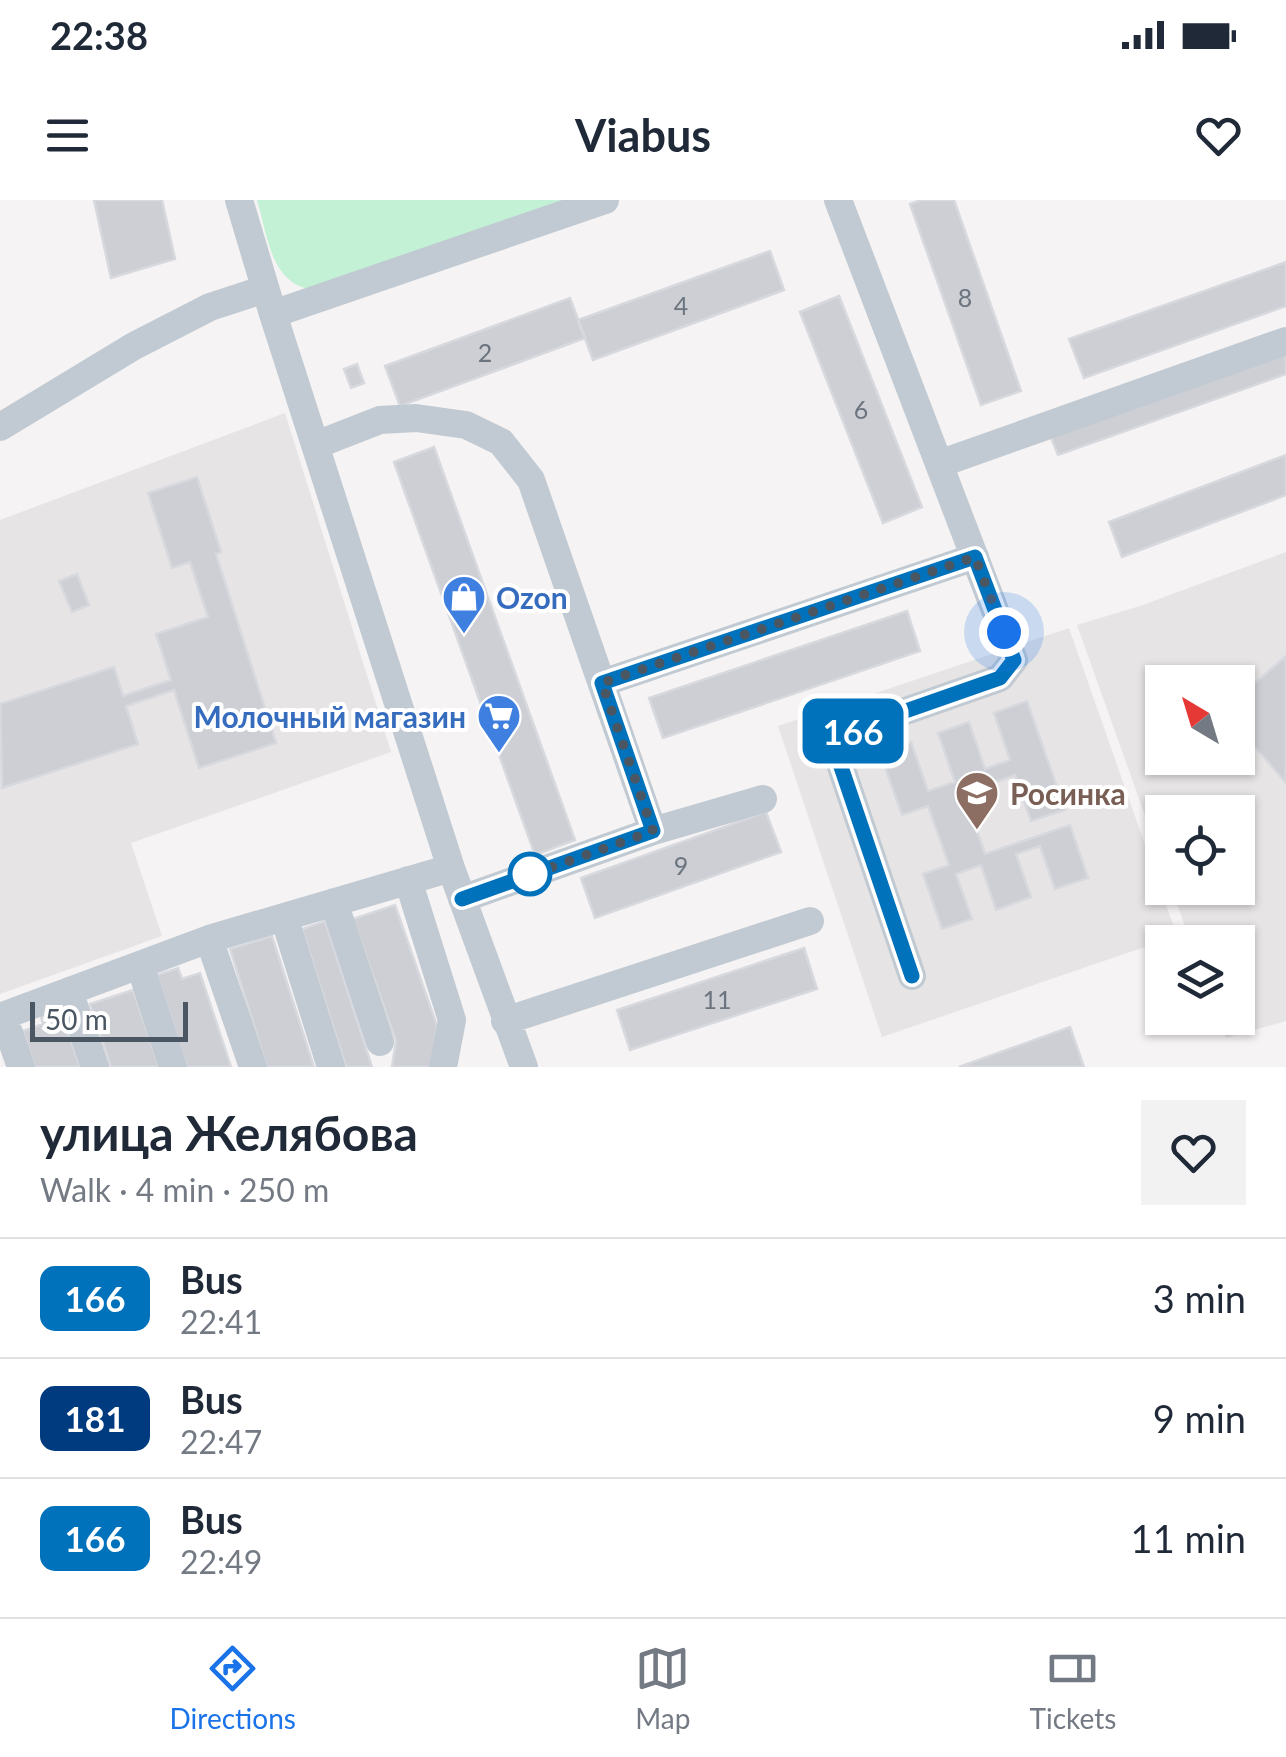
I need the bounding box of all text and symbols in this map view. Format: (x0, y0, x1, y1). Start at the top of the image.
text: 22:38 (50, 12, 148, 58)
icon: menu (40, 108, 95, 163)
text: Viabus (575, 108, 711, 162)
icon: heart (1191, 108, 1246, 163)
house number: 8 (958, 282, 972, 312)
house number: 4 (674, 290, 688, 320)
house number: 2 (478, 337, 492, 367)
house number: 6 (854, 394, 868, 424)
shop icon: Ozon (441, 574, 487, 635)
place label: Ozon (496, 579, 568, 615)
your location (979, 607, 1029, 657)
north arrow (1145, 665, 1255, 775)
map controls (1145, 665, 1255, 1035)
supermarket icon: Молочный магазин (476, 693, 522, 754)
place label: Молочный магазин (194, 698, 466, 734)
line badge: 166 (796, 698, 910, 764)
text: 166 (823, 710, 883, 752)
school or university icon: Росинка (954, 770, 1000, 831)
place label: Росинка (1010, 775, 1126, 811)
button: locate (1145, 795, 1255, 905)
house number: 9 (674, 850, 688, 880)
unlabelled marker (509, 853, 551, 895)
button: layers (1145, 925, 1255, 1035)
house number: 11 (702, 984, 732, 1014)
scale bar (30, 997, 188, 1041)
text: 50 m (45, 1002, 108, 1036)
button: heart (1141, 1100, 1246, 1205)
text: улица Желябова (40, 1104, 418, 1161)
text: Walk · 4 min · 250 m (40, 1170, 329, 1209)
text: Bus (180, 1256, 243, 1302)
text: 3 min (1153, 1275, 1246, 1321)
text: 166 (65, 1277, 125, 1319)
text: 22:41 (180, 1302, 262, 1341)
text: Bus (180, 1376, 243, 1422)
text: 9 min (1153, 1395, 1246, 1441)
text: 181 (65, 1397, 125, 1439)
text: 22:47 (180, 1422, 262, 1461)
text: Bus (180, 1496, 243, 1542)
text: 11 min (1131, 1515, 1246, 1561)
text: 166 (65, 1517, 125, 1559)
text: 22:49 (180, 1542, 262, 1581)
tab: Directions (170, 1641, 296, 1735)
tab: Map (635, 1641, 690, 1735)
tab: Tickets (1030, 1641, 1116, 1735)

